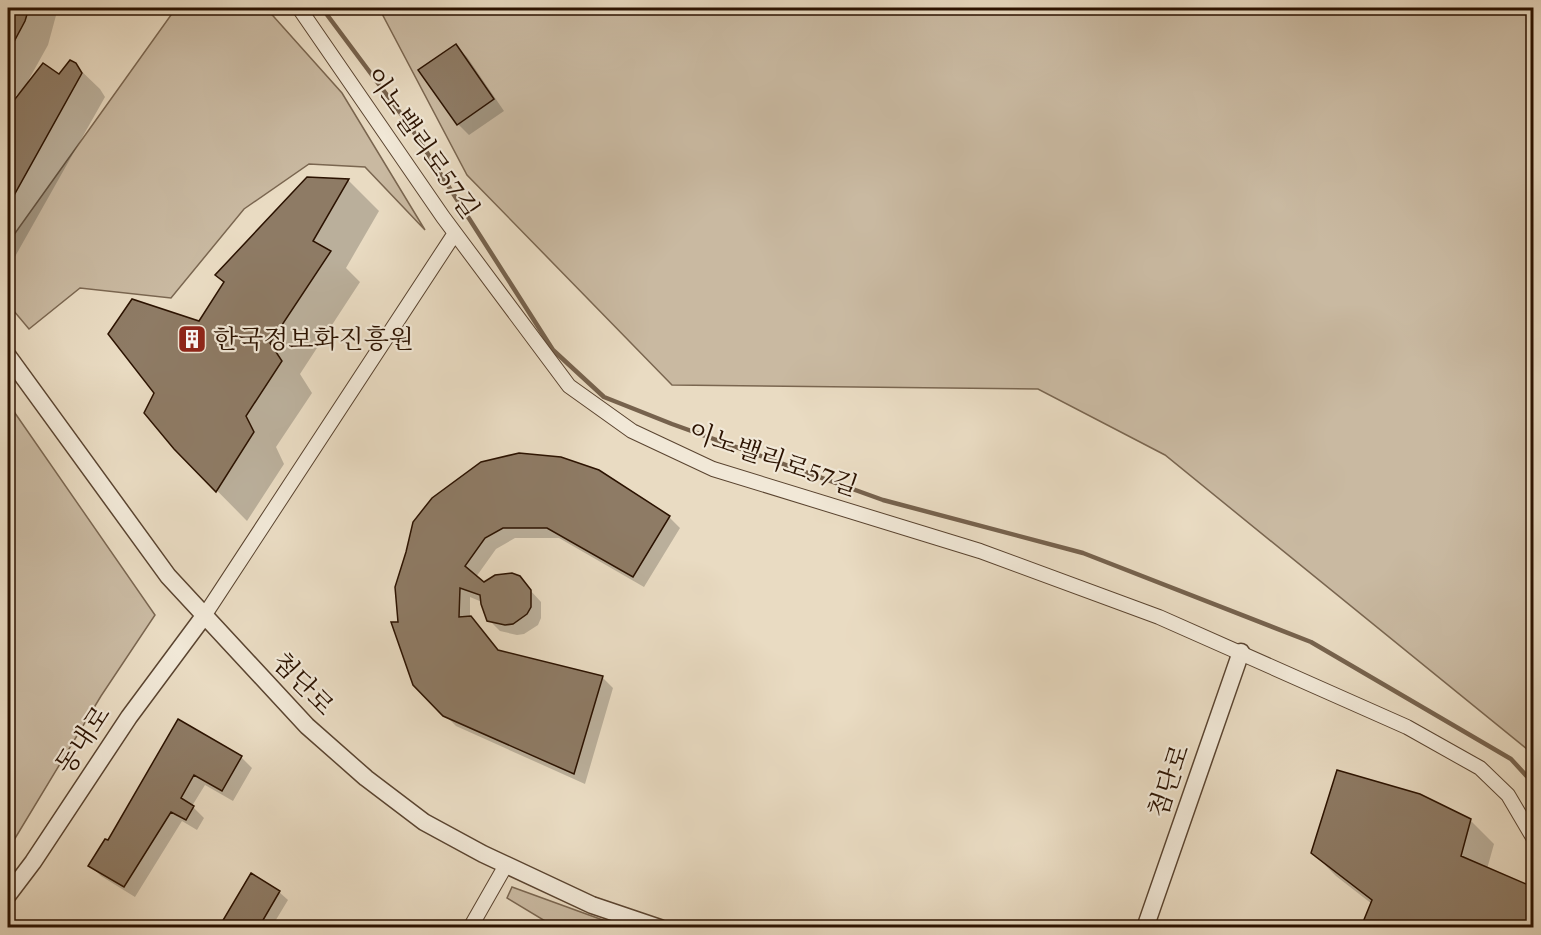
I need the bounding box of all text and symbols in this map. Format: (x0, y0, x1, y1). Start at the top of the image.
street label: 이노밸리로57길 (357, 60, 487, 226)
place label: 한국정보화진흥원 (213, 322, 414, 357)
building icon: 한국정보화진흥원 (176, 323, 208, 355)
street label: 이노밸리로57길 (683, 414, 863, 504)
street label: 첨단로 (264, 645, 342, 723)
street label: 동내로 (47, 699, 119, 781)
street label: 첨단로 (1140, 740, 1198, 822)

